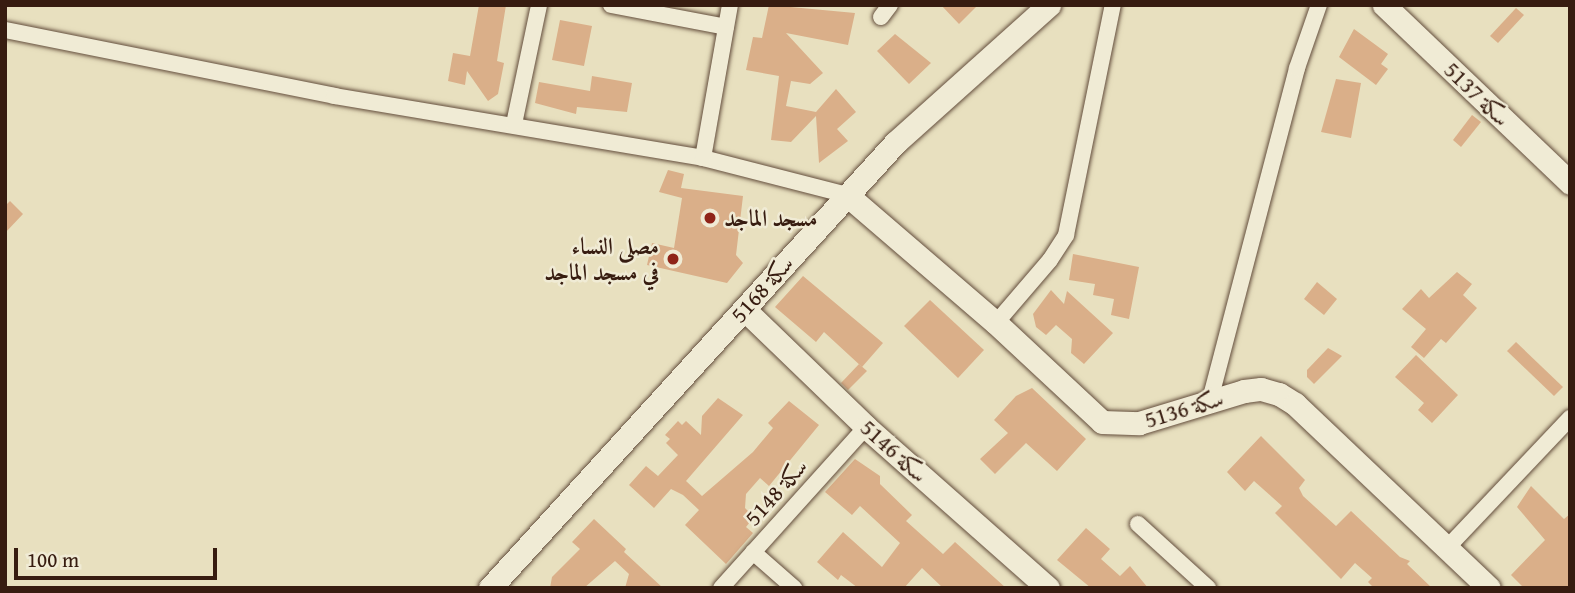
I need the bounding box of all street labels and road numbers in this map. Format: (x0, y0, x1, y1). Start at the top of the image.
street label: سكة 5137 (1438, 56, 1516, 132)
street label: سكة 5168 (725, 250, 799, 328)
street label: سكة 5136 (1141, 384, 1227, 434)
street label: سكة 5146 (855, 414, 933, 488)
street label: سكة 5148 (739, 453, 813, 531)

